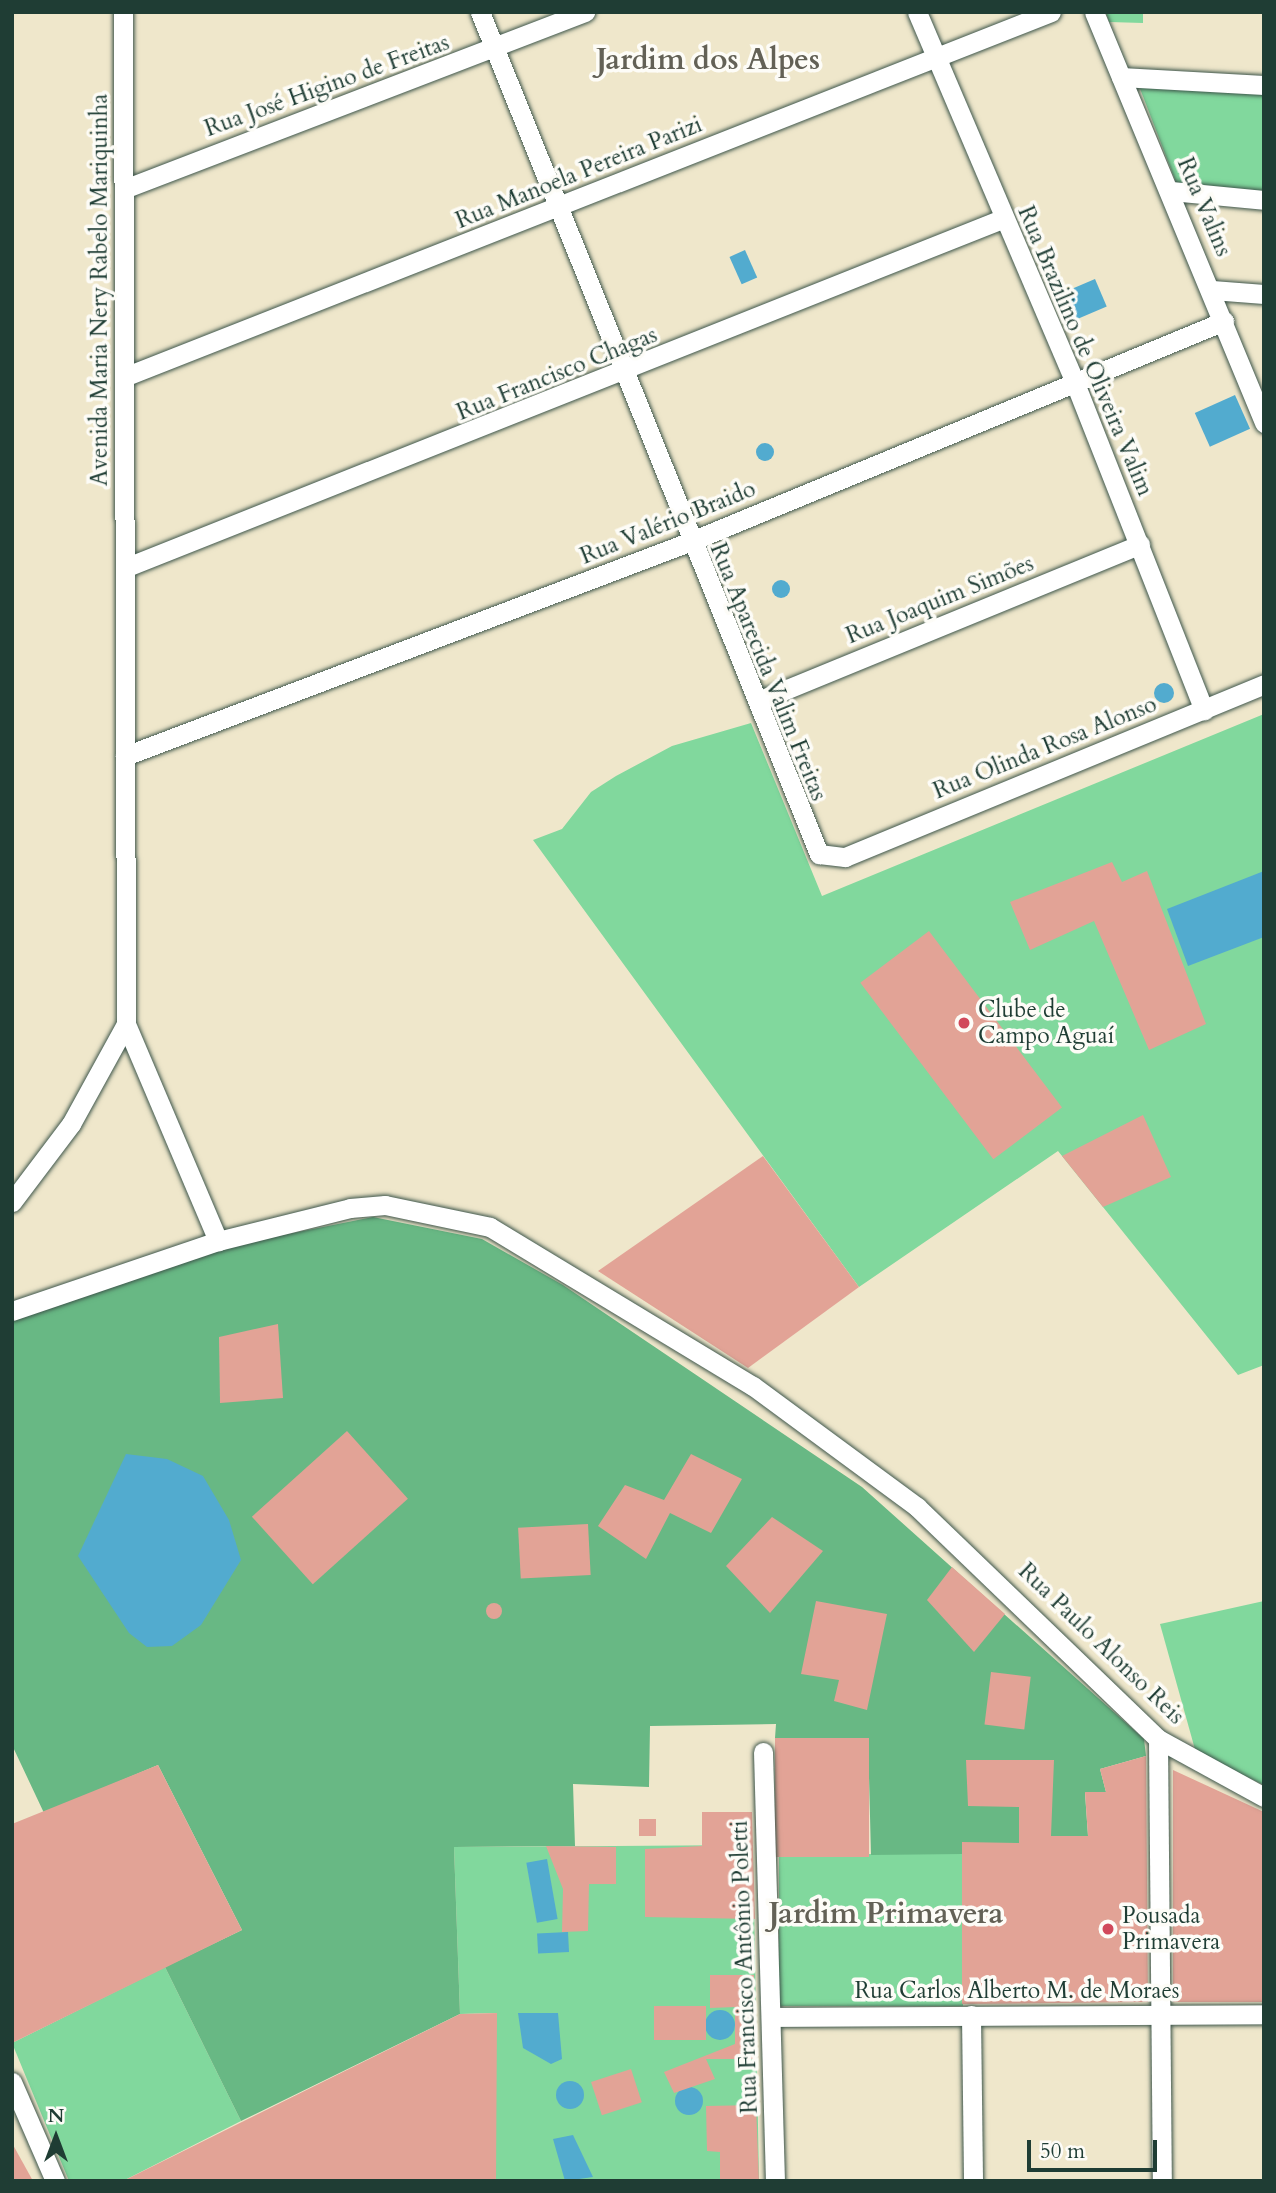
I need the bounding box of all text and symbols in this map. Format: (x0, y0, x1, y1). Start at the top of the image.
street label: Rua José Higino de Freitas (201, 29, 453, 143)
district label: Jardim dos Alpes (596, 42, 820, 78)
street label: Avenida Maria Nery Rabelo Mariquinha (86, 94, 114, 486)
street label: Rua Manoela Pereira Parizi (452, 111, 706, 235)
street label: Rua Valins (1171, 153, 1237, 261)
street label: Rua Brazilino de Oliveira Valim (1011, 202, 1159, 500)
street label: Rua Francisco Chagas (453, 321, 661, 427)
street label: Rua Valério Braido (576, 475, 760, 571)
street label: Rua Aparecida Valim Freitas (704, 539, 832, 805)
street label: Rua Joaquim Simões (842, 550, 1038, 650)
street label: Rua Olinda Rosa Alonso (929, 691, 1161, 805)
place label: Clube de Campo Aguaí (978, 996, 1114, 1050)
marker: Clube de Campo Aguaí (956, 1015, 972, 1031)
street label: Rua Paulo Alonso Reis (1012, 1558, 1190, 1730)
street label: Rua Francisco Antônio Poletti (726, 1820, 764, 2114)
district label: Jardim Primavera (769, 1896, 1003, 1932)
place label: Pousada Primavera (1122, 1902, 1220, 1956)
marker: Pousada Primavera (1100, 1921, 1116, 1937)
street label: Rua Carlos Alberto M. de Moraes (854, 1977, 1180, 2005)
north arrow (21, 2102, 91, 2172)
text: N (48, 2103, 64, 2129)
scale bar (1031, 2126, 1160, 2170)
text: 50 m (1040, 2137, 1085, 2166)

